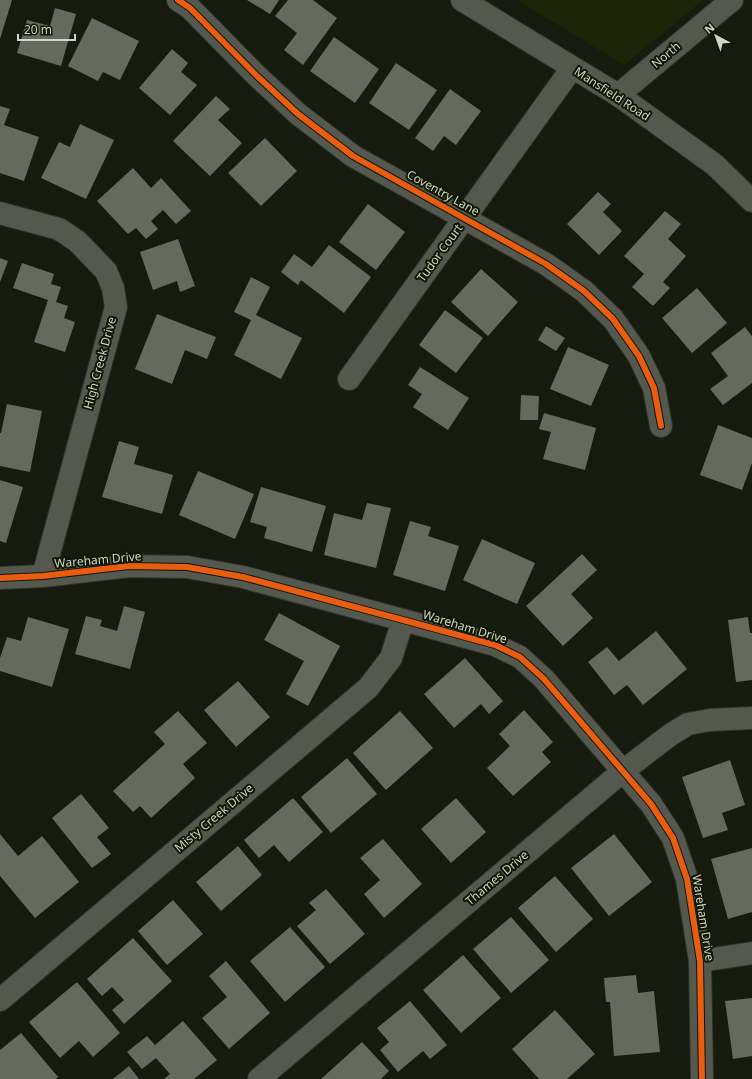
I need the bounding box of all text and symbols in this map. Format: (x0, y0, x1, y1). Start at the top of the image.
scale bar (18, 16, 75, 42)
north arrow (696, 16, 736, 56)
text: N (701, 19, 717, 37)
text: 20 m (24, 21, 52, 38)
street label: North (648, 37, 684, 72)
street label: Mansfield Road (571, 63, 653, 124)
street label: Coventry Lane (404, 166, 483, 220)
street label: Tudor Court (413, 220, 467, 285)
street label: High Creek Drive (79, 315, 120, 411)
street label: Wareham Drive (54, 547, 142, 572)
street label: Wareham Drive (421, 606, 510, 647)
street label: Misty Creek Drive (171, 779, 257, 856)
street label: Thames Drive (462, 846, 532, 909)
street label: Wareham Drive (688, 873, 719, 963)

